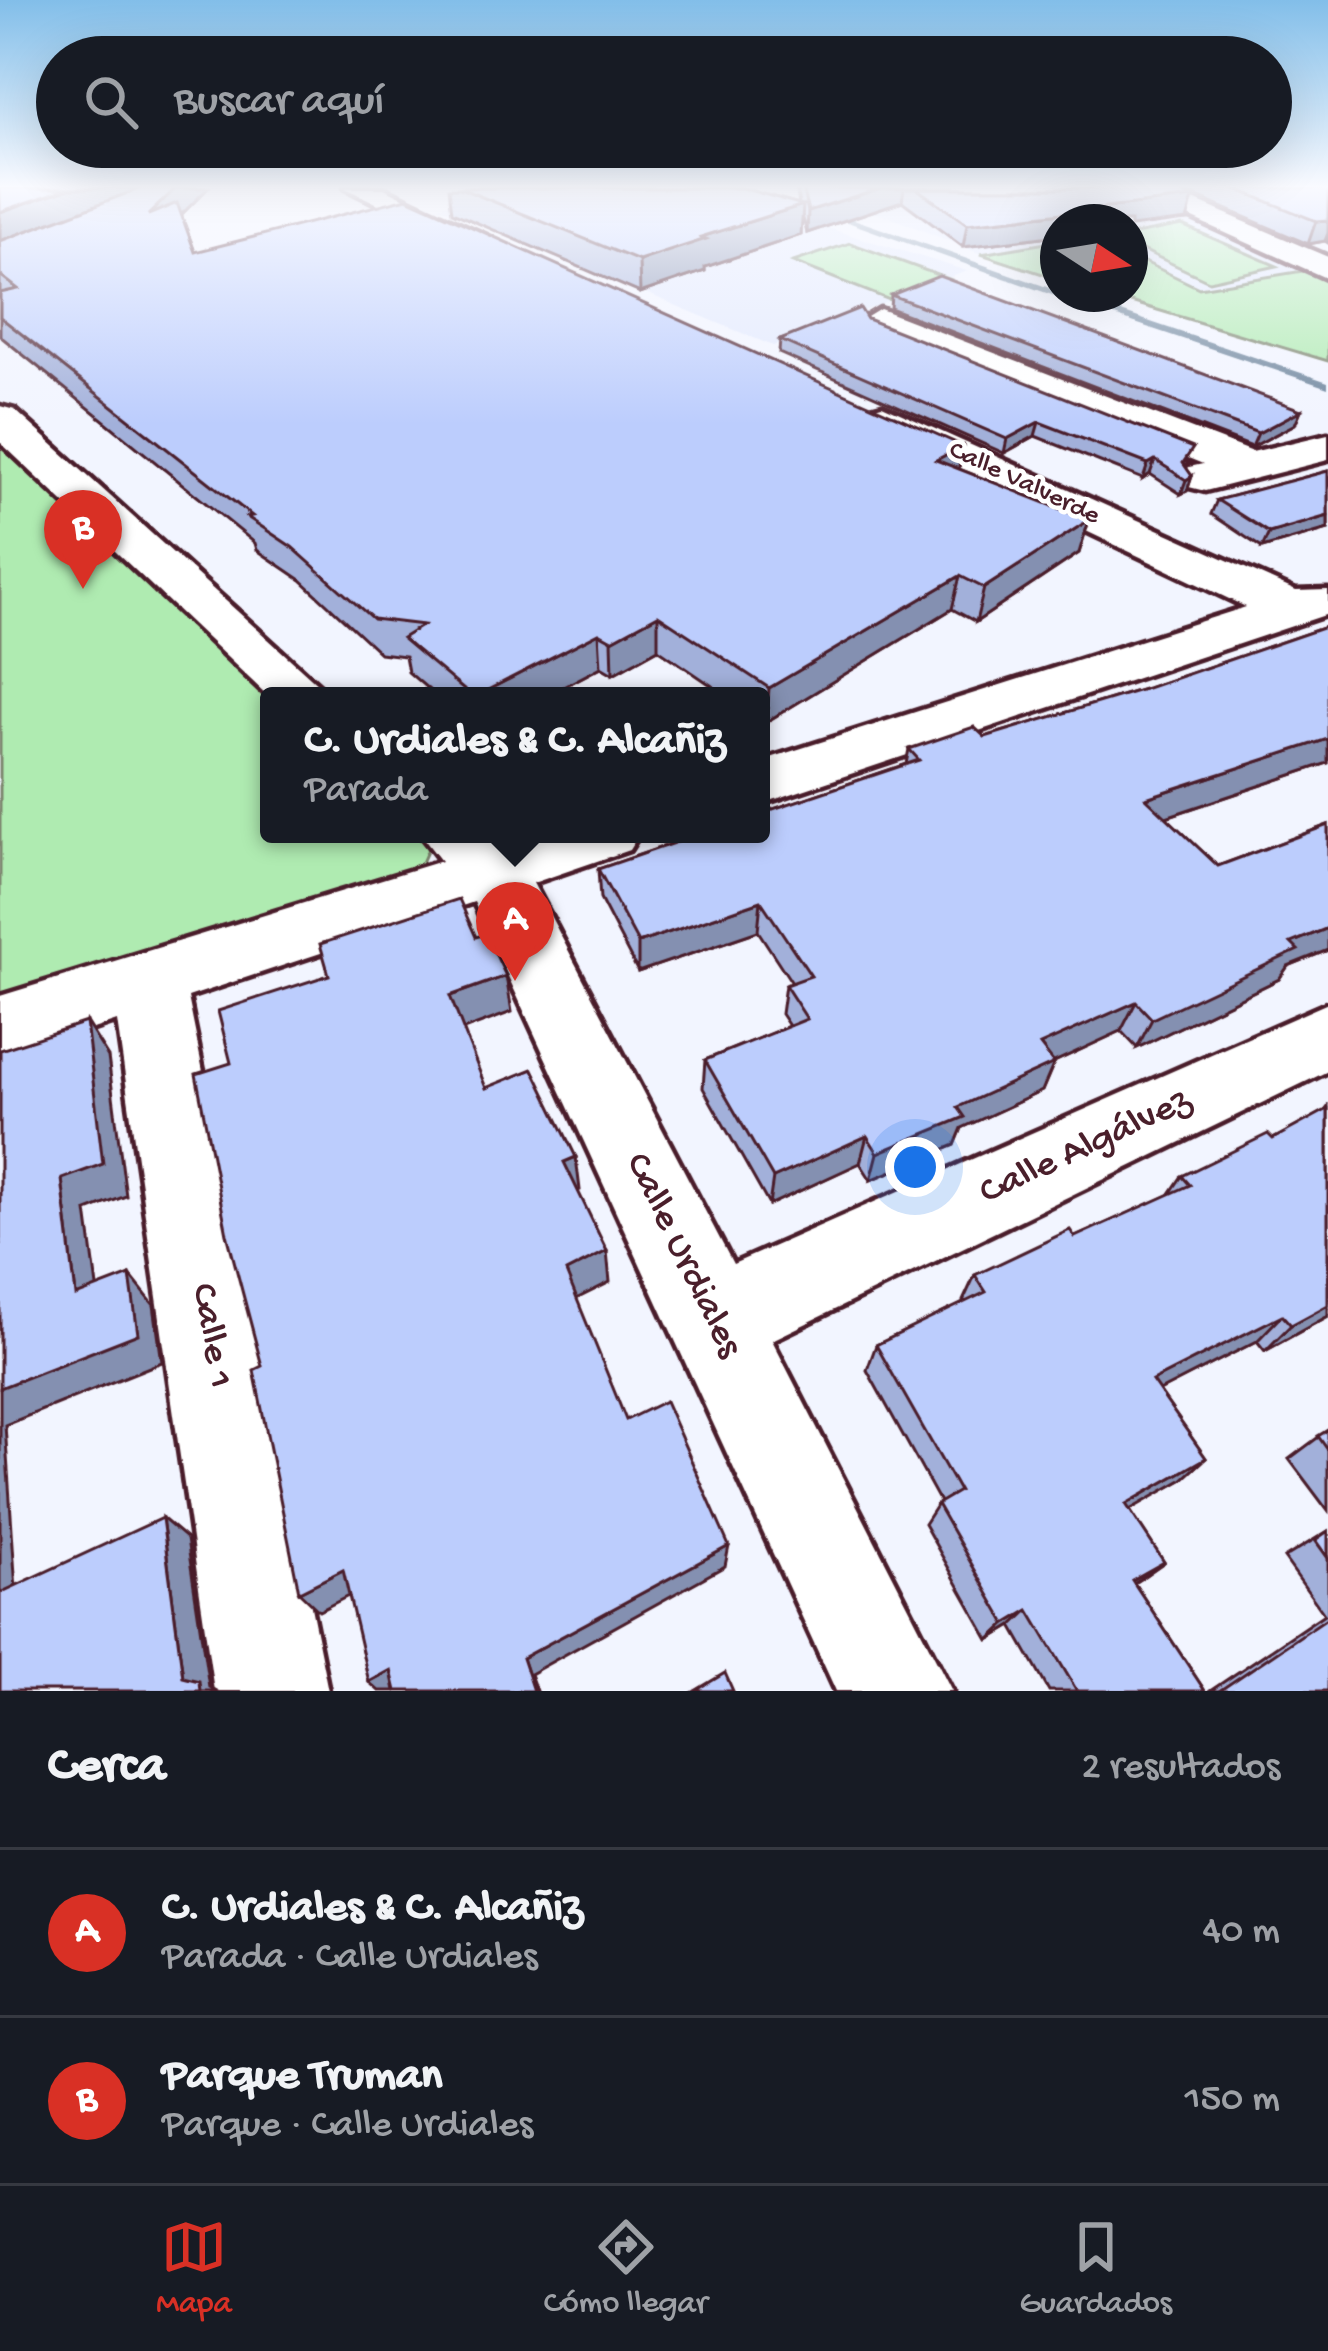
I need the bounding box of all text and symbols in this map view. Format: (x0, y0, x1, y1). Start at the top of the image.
search box (36, 36, 1292, 168)
icon: search (78, 69, 144, 135)
text: Buscar aquí (174, 76, 384, 129)
north arrow (1040, 204, 1148, 312)
street label: Calle Valverde (943, 435, 1106, 533)
pin: B (44, 490, 122, 589)
popup (260, 687, 770, 843)
text: C. Urdiales & C. Alcañiz (305, 716, 725, 769)
text: Parada (305, 769, 428, 815)
pin: A (476, 882, 554, 981)
street label: Calle Algálvez (973, 1078, 1201, 1217)
your location (885, 1137, 945, 1197)
street label: Calle Urdiales (613, 1146, 752, 1367)
street label: Calle 1 (178, 1280, 242, 1392)
text: Cerca (48, 1739, 166, 1799)
text: 2 resultados (1081, 1746, 1280, 1792)
text: C. Urdiales & C. Alcañiz (162, 1883, 583, 1936)
text: A (75, 1910, 99, 1956)
text: 40 m (1202, 1910, 1280, 1956)
text: Parada · Calle Urdiales (162, 1936, 538, 1982)
text: Parque Truman (162, 2051, 442, 2104)
text: B (77, 2078, 97, 2124)
text: 150 m (1185, 2078, 1280, 2124)
text: Parque · Calle Urdiales (162, 2104, 533, 2150)
tab: Mapa (156, 2214, 232, 2324)
tab: Cómo llegar (544, 2214, 707, 2324)
tab: Guardados (1019, 2214, 1172, 2324)

